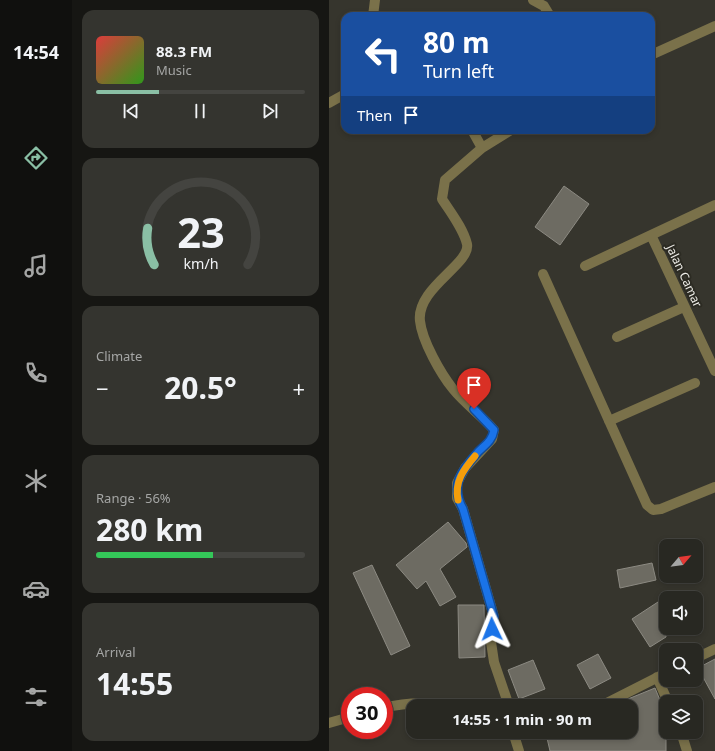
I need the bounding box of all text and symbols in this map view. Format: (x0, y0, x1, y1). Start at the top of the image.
text: 80 m (423, 23, 490, 61)
icon: left (357, 28, 409, 80)
text: 14:54 (13, 40, 59, 64)
text: 88.3 FM (156, 41, 212, 61)
text: Turn left (423, 59, 494, 83)
text: Music (156, 61, 192, 79)
icon: previous (120, 100, 142, 122)
icon: pause (189, 100, 211, 122)
icon: next (259, 100, 281, 122)
icon: arrive (400, 104, 422, 126)
text: Then (357, 105, 392, 125)
icon: directions (22, 144, 50, 172)
text: 23 (177, 204, 224, 260)
street label: Jalan Camar (662, 241, 706, 310)
icon: music (22, 252, 50, 280)
text: km/h (183, 254, 218, 273)
text: Climate (96, 347, 142, 365)
icon: phone (22, 359, 50, 387)
text: 20.5° (164, 367, 237, 408)
pin (457, 368, 491, 409)
text: − (96, 373, 109, 403)
text: + (292, 373, 305, 403)
icon: arrive (463, 374, 485, 396)
icon: climate (22, 467, 50, 495)
text: Range · 56% (96, 489, 171, 507)
text: 280 km (96, 509, 203, 550)
north arrow (659, 539, 703, 583)
map controls (659, 539, 703, 739)
icon: car (22, 575, 50, 603)
button: sound (659, 591, 703, 635)
position arrow (471, 608, 513, 650)
text: Arrival (96, 643, 136, 661)
button: search (659, 643, 703, 687)
text: 14:55 (96, 663, 173, 704)
icon: filters (22, 683, 50, 711)
speed limit sign: 30 (341, 687, 393, 739)
button: layers (659, 695, 703, 739)
text: 14:55 · 1 min · 90 m (452, 709, 592, 729)

